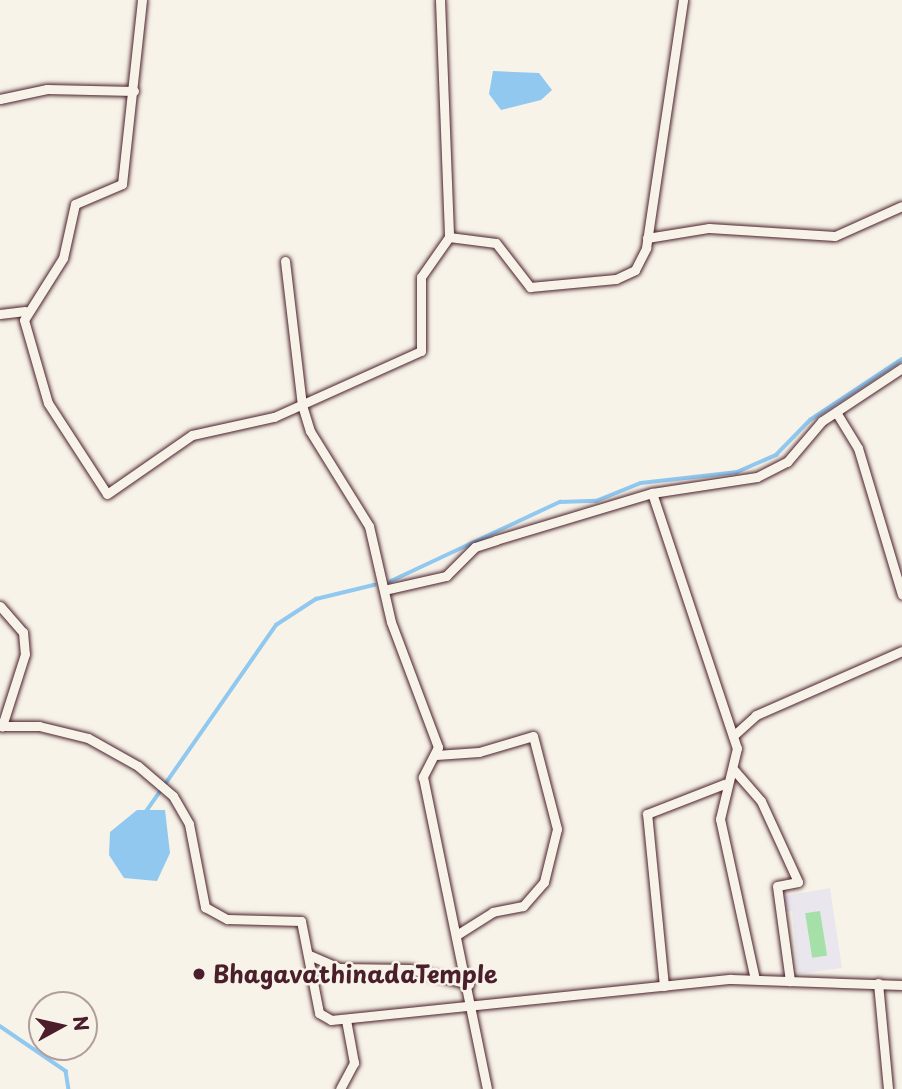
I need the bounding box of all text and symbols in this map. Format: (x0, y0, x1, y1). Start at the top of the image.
place label: BhagavathinadaTemple (213, 960, 497, 988)
marker: BhagavathinadaTemple (191, 966, 207, 982)
north arrow (28, 991, 98, 1061)
text: N (67, 1014, 97, 1033)

